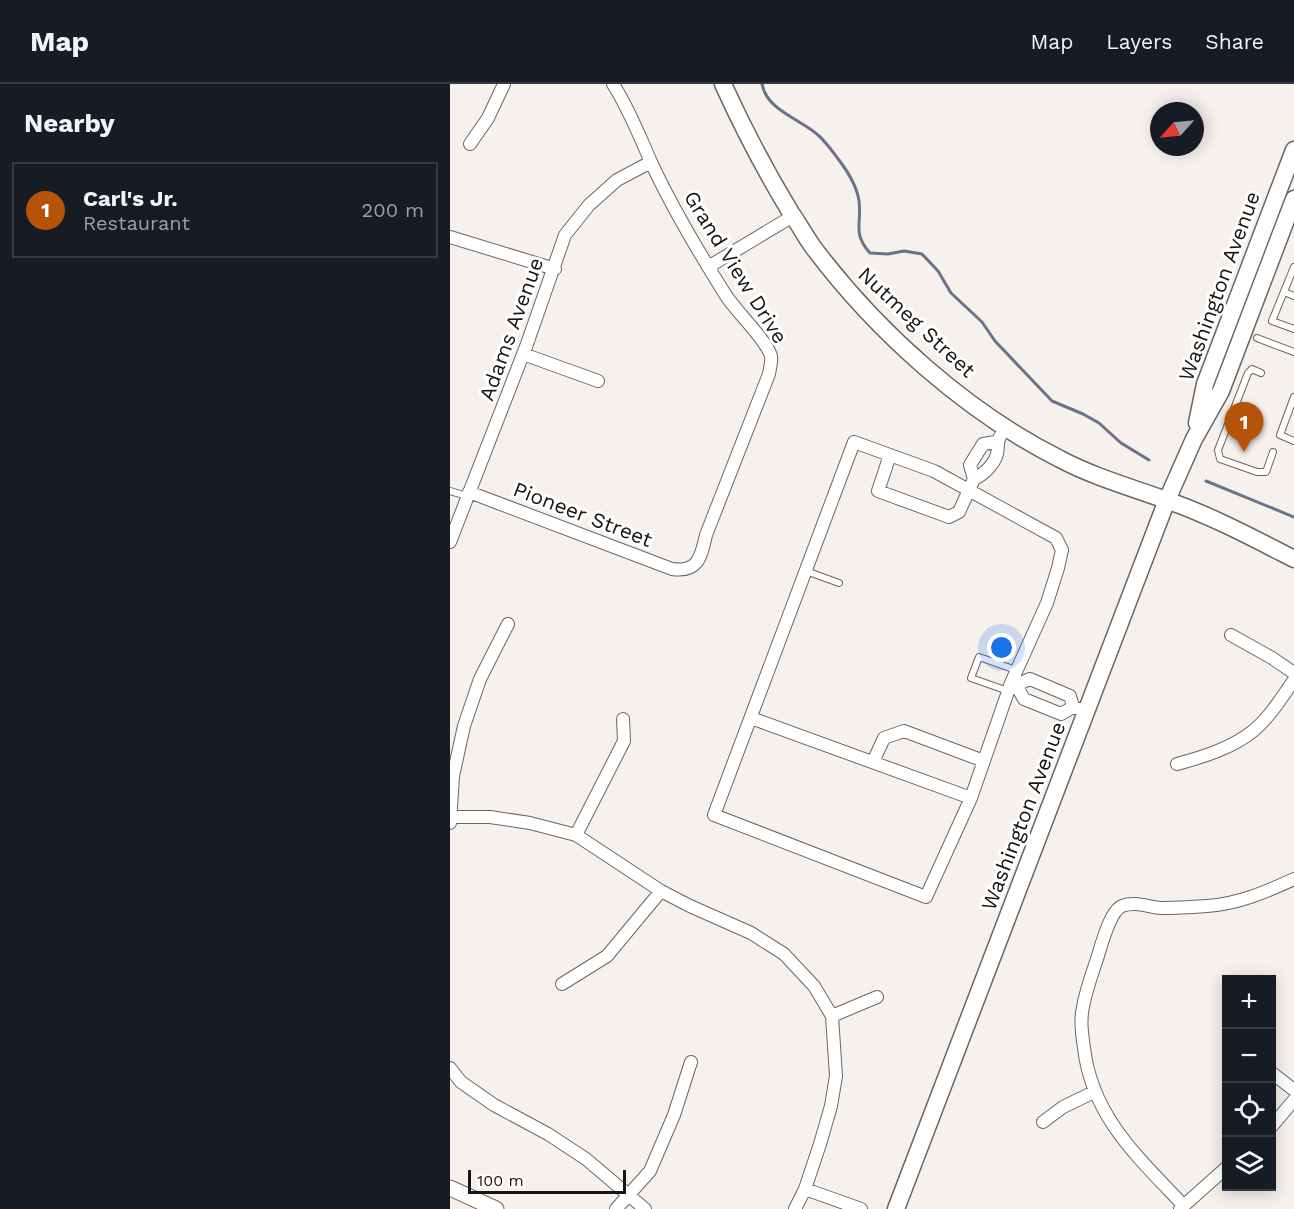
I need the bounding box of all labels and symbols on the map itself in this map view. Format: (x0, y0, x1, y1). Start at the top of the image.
north arrow (1150, 102, 1204, 156)
street label: Grand View Drive (679, 186, 793, 348)
street label: Washington Avenue (1173, 188, 1265, 384)
street label: Adams Avenue (474, 254, 548, 404)
street label: Nutmeg Street (853, 261, 981, 383)
pin: 1 (1224, 402, 1264, 452)
street label: Pioneer Street (510, 476, 656, 552)
your location (987, 633, 1016, 662)
street label: Washington Avenue (975, 718, 1071, 914)
scale bar (468, 1167, 626, 1194)

